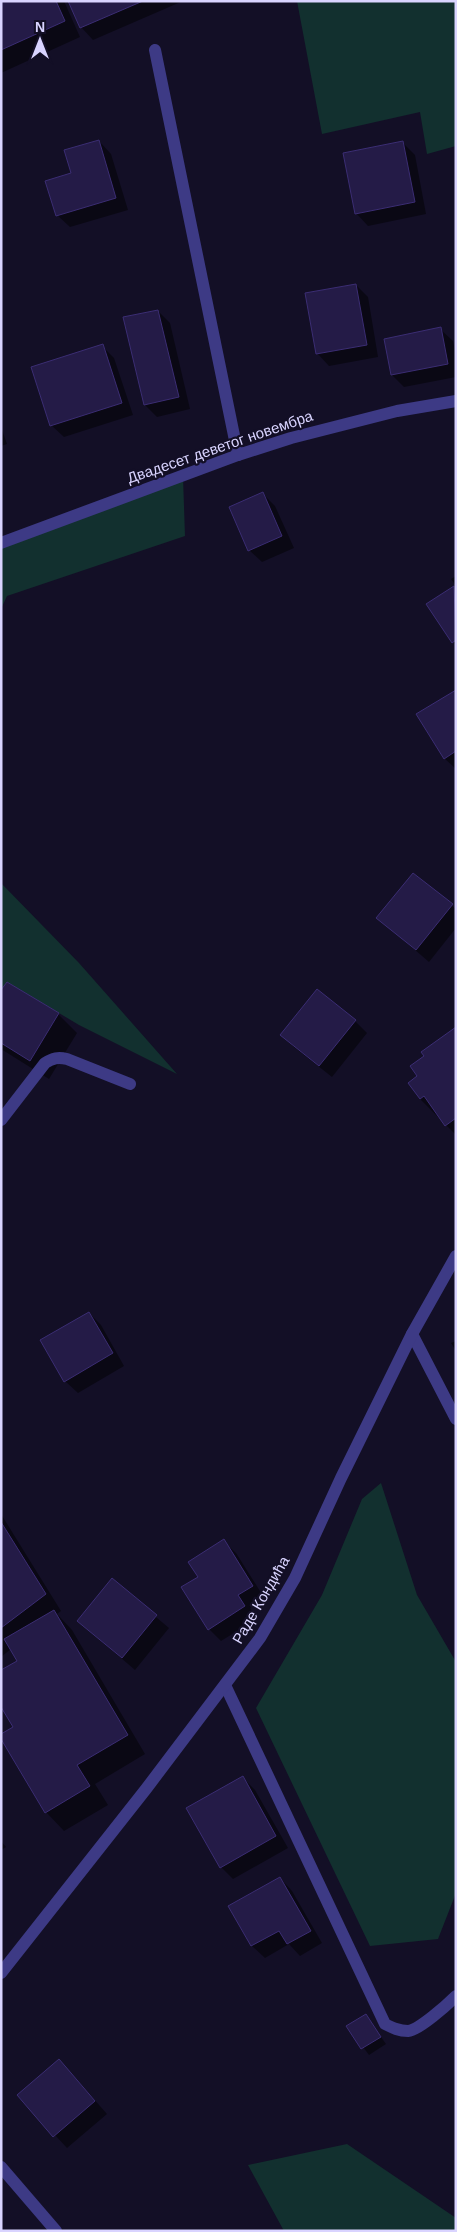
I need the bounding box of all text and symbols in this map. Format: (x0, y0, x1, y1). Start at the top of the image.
north arrow (15, 15, 65, 65)
text: N (35, 19, 45, 35)
street label: Двадесет деветог новембра (125, 406, 316, 486)
street label: Раде Кондића (229, 1552, 293, 1647)

